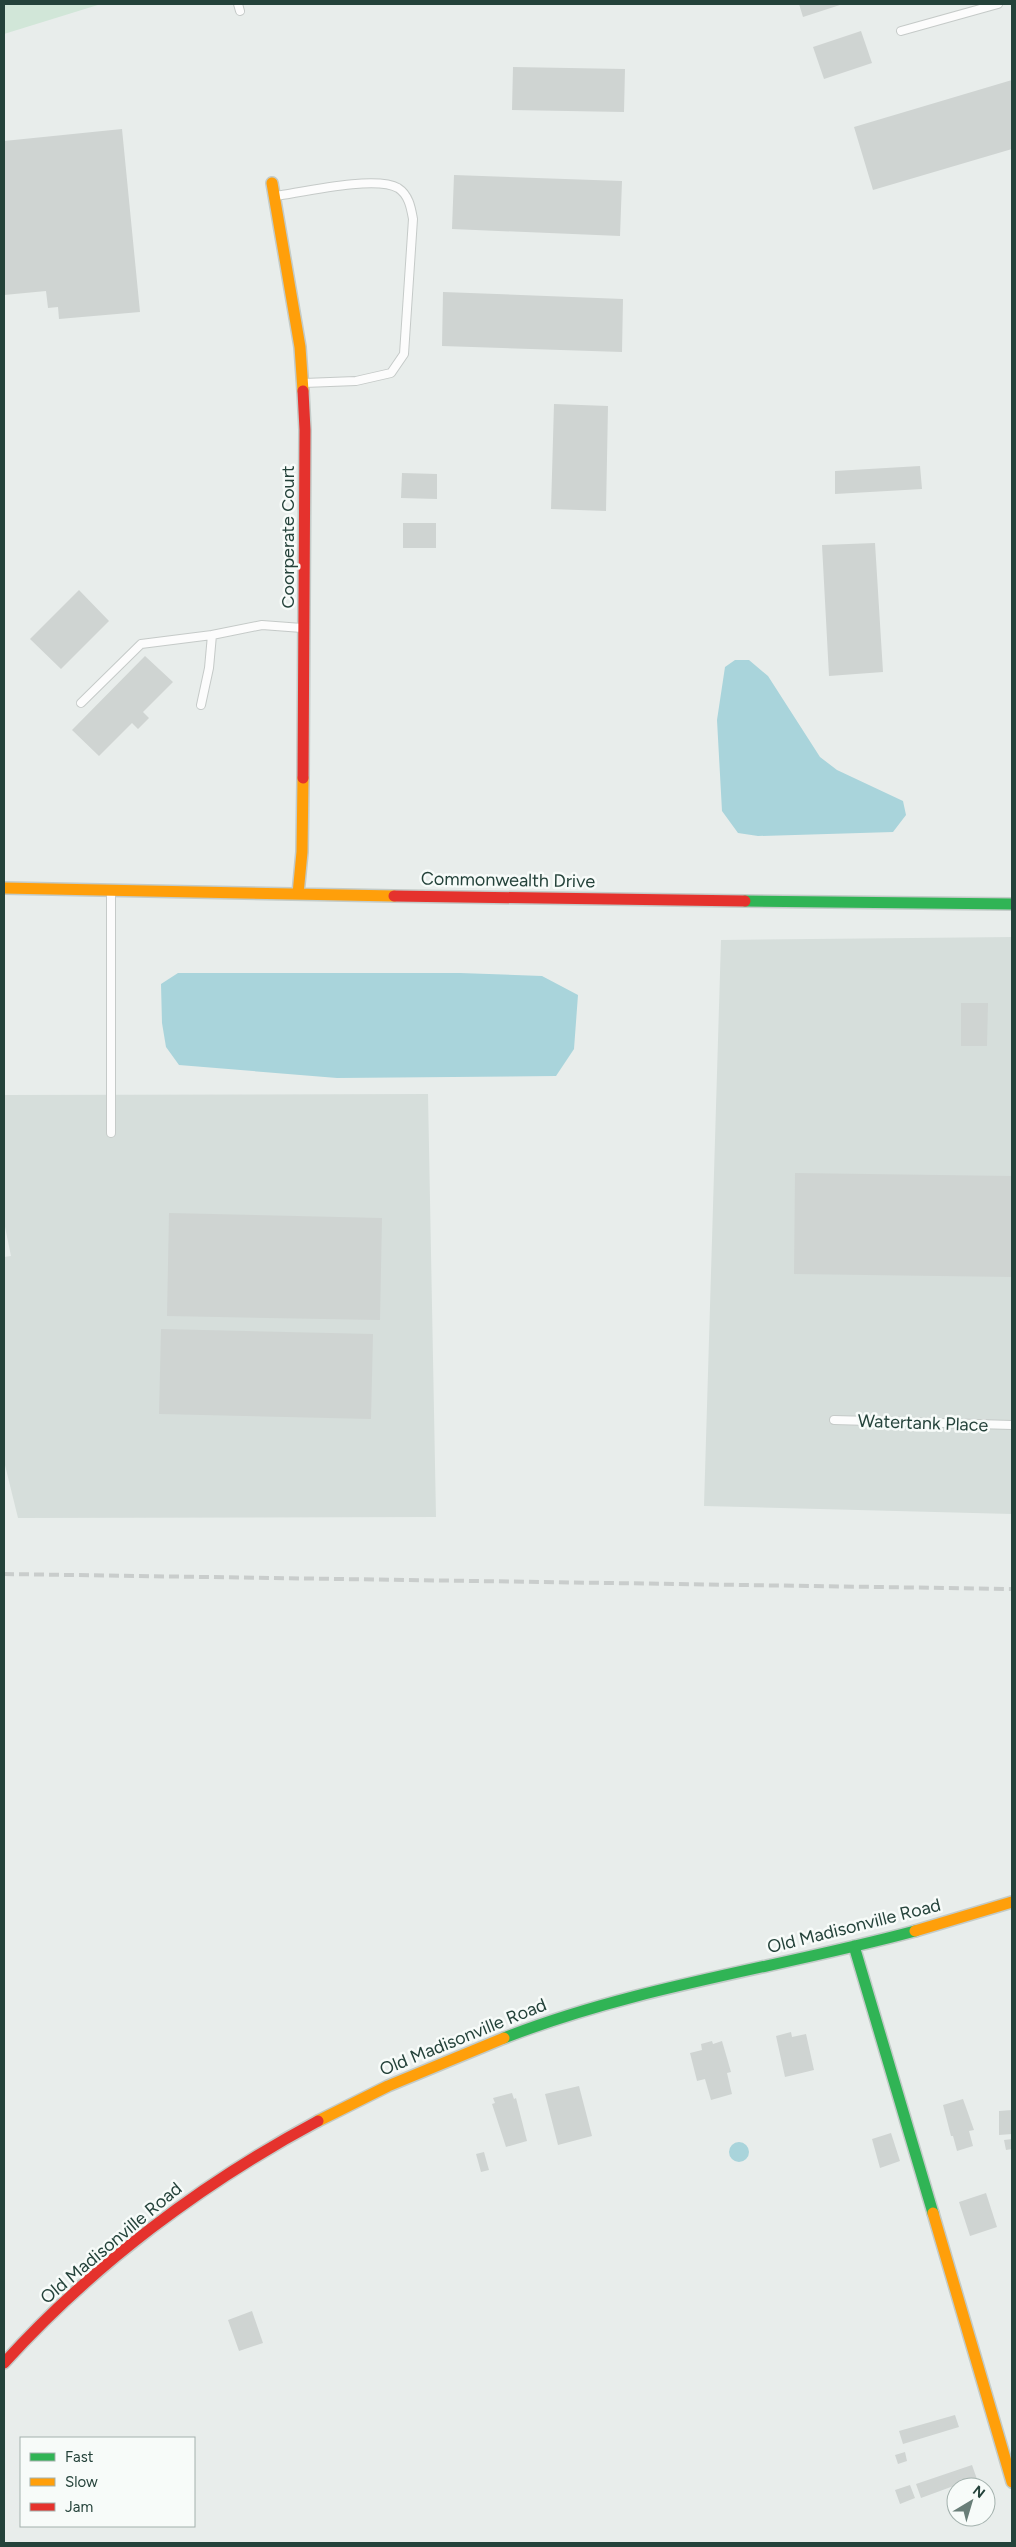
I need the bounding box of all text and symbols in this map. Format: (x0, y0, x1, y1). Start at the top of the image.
street label: Coorperate Court (277, 465, 299, 609)
street label: Commonwealth Drive (421, 867, 595, 893)
street label: Watertank Place (857, 1410, 989, 1436)
street label: Old Madisonville Road (765, 1894, 943, 1958)
street label: Old Madisonville Road (376, 1993, 550, 2081)
street label: Old Madisonville Road (36, 2177, 186, 2309)
legend (20, 2437, 195, 2527)
text: Fast (65, 2448, 94, 2466)
text: Slow (65, 2473, 98, 2491)
north arrow (946, 2477, 996, 2527)
text: N (969, 2482, 988, 2502)
text: Jam (65, 2498, 93, 2516)

